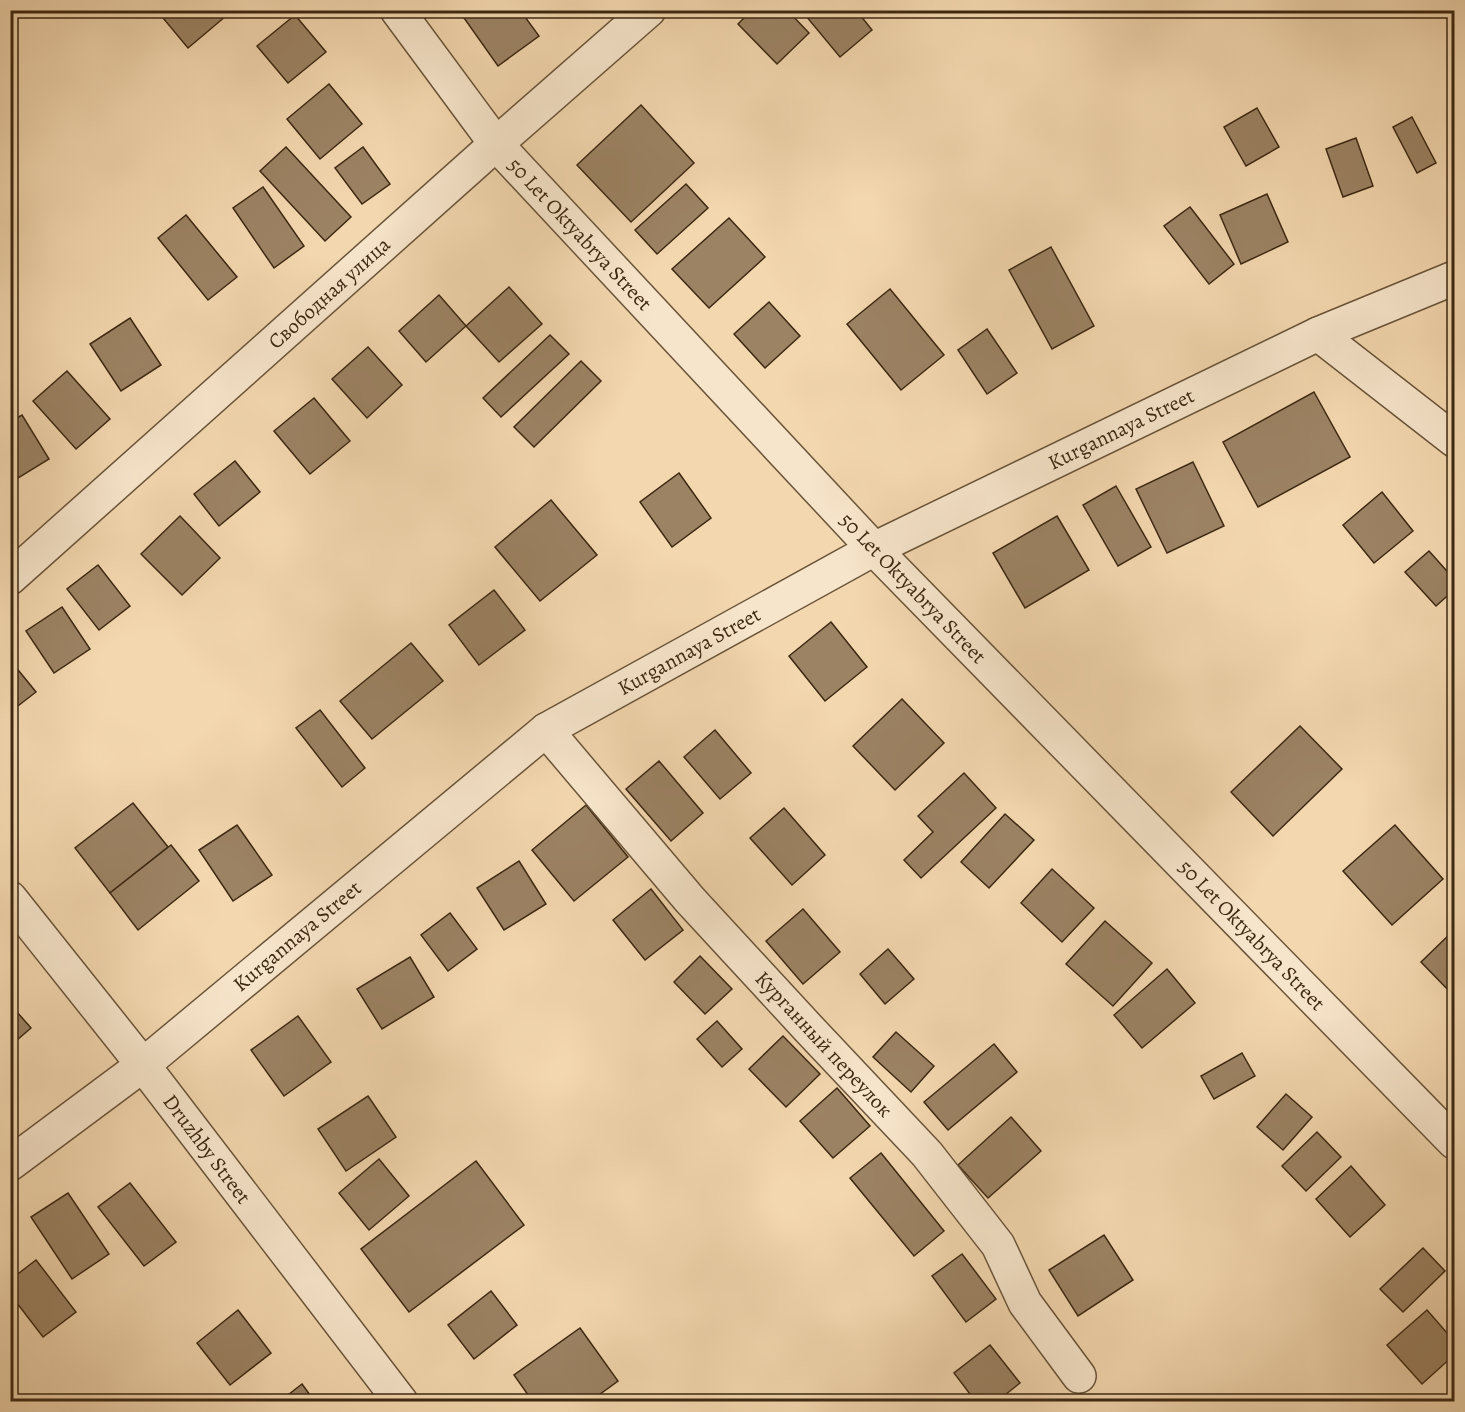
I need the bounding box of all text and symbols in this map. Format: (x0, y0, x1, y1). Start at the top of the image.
street label: 50 Let Oktyabrya Street (502, 151, 658, 317)
street label: Свободная улица (262, 230, 396, 355)
street label: Kurgannaya Street (1043, 381, 1199, 476)
street label: 50 Let Oktyabrya Street (834, 506, 993, 670)
street label: Kurgannaya Street (613, 600, 765, 702)
street label: 50 Let Oktyabrya Street (1173, 853, 1332, 1017)
street label: Kurgannaya Street (227, 874, 367, 998)
street label: Курганный переулок (749, 965, 899, 1123)
street label: Druzhby Street (157, 1088, 257, 1210)

